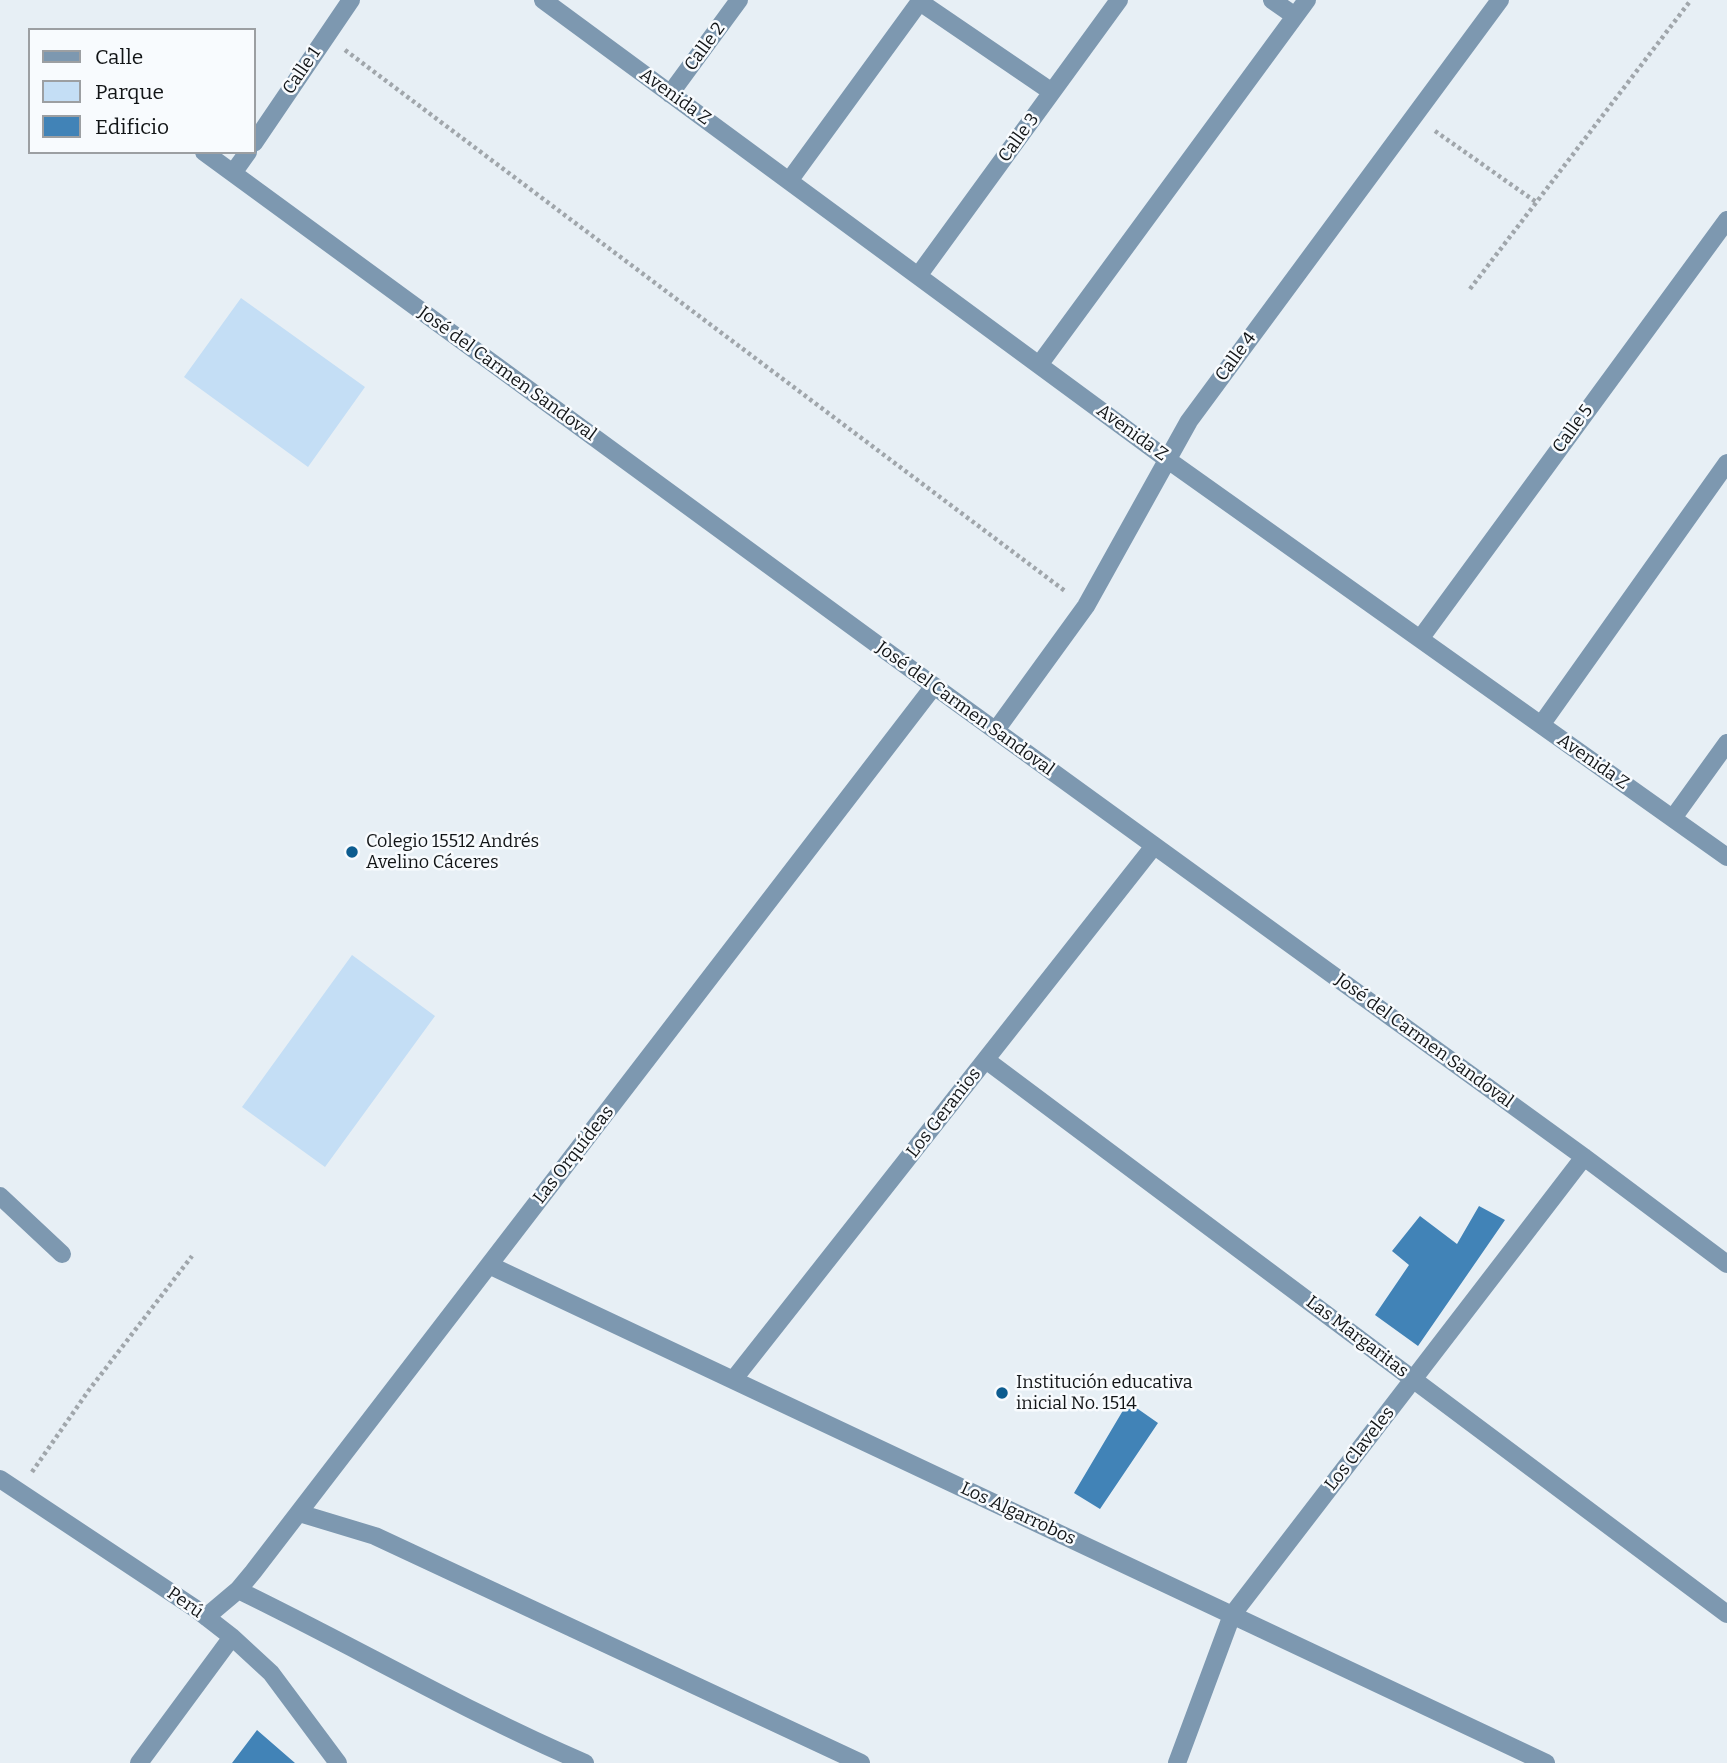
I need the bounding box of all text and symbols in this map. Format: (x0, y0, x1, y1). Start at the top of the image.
street label: Calle 2 (680, 19, 730, 75)
legend (28, 28, 256, 154)
street label: Calle 1 (278, 43, 326, 99)
text: Calle (95, 44, 143, 70)
street label: Avenida Z (635, 64, 715, 130)
text: Parque (95, 79, 164, 105)
street label: Calle 3 (994, 109, 1044, 167)
text: Edificio (95, 114, 169, 140)
street label: José del Carmen Sandoval (414, 302, 600, 446)
street label: Calle 4 (1211, 328, 1261, 386)
street label: Avenida Z (1092, 400, 1172, 466)
street label: Calle 5 (1548, 401, 1598, 457)
street label: José del Carmen Sandoval (872, 637, 1058, 781)
street label: Avenida Z (1553, 729, 1633, 795)
place label: Colegio 15512 Andrés Avelino Cáceres (366, 831, 539, 874)
marker: Colegio 15512 Andrés Avelino Cáceres (344, 844, 360, 860)
street label: José del Carmen Sandoval (1331, 969, 1517, 1113)
street label: Los Geranios (902, 1064, 986, 1162)
street label: Las Orquídeas (529, 1102, 619, 1208)
street label: Las Margaritas (1302, 1292, 1412, 1382)
place label: Institución educativa inicial No. 1514 (1016, 1372, 1193, 1414)
marker: Institución educativa inicial No. 1514 (994, 1385, 1010, 1401)
street label: Los Claveles (1321, 1403, 1399, 1495)
street label: Los Algarrobos (957, 1478, 1079, 1550)
street label: Perú (163, 1583, 207, 1623)

